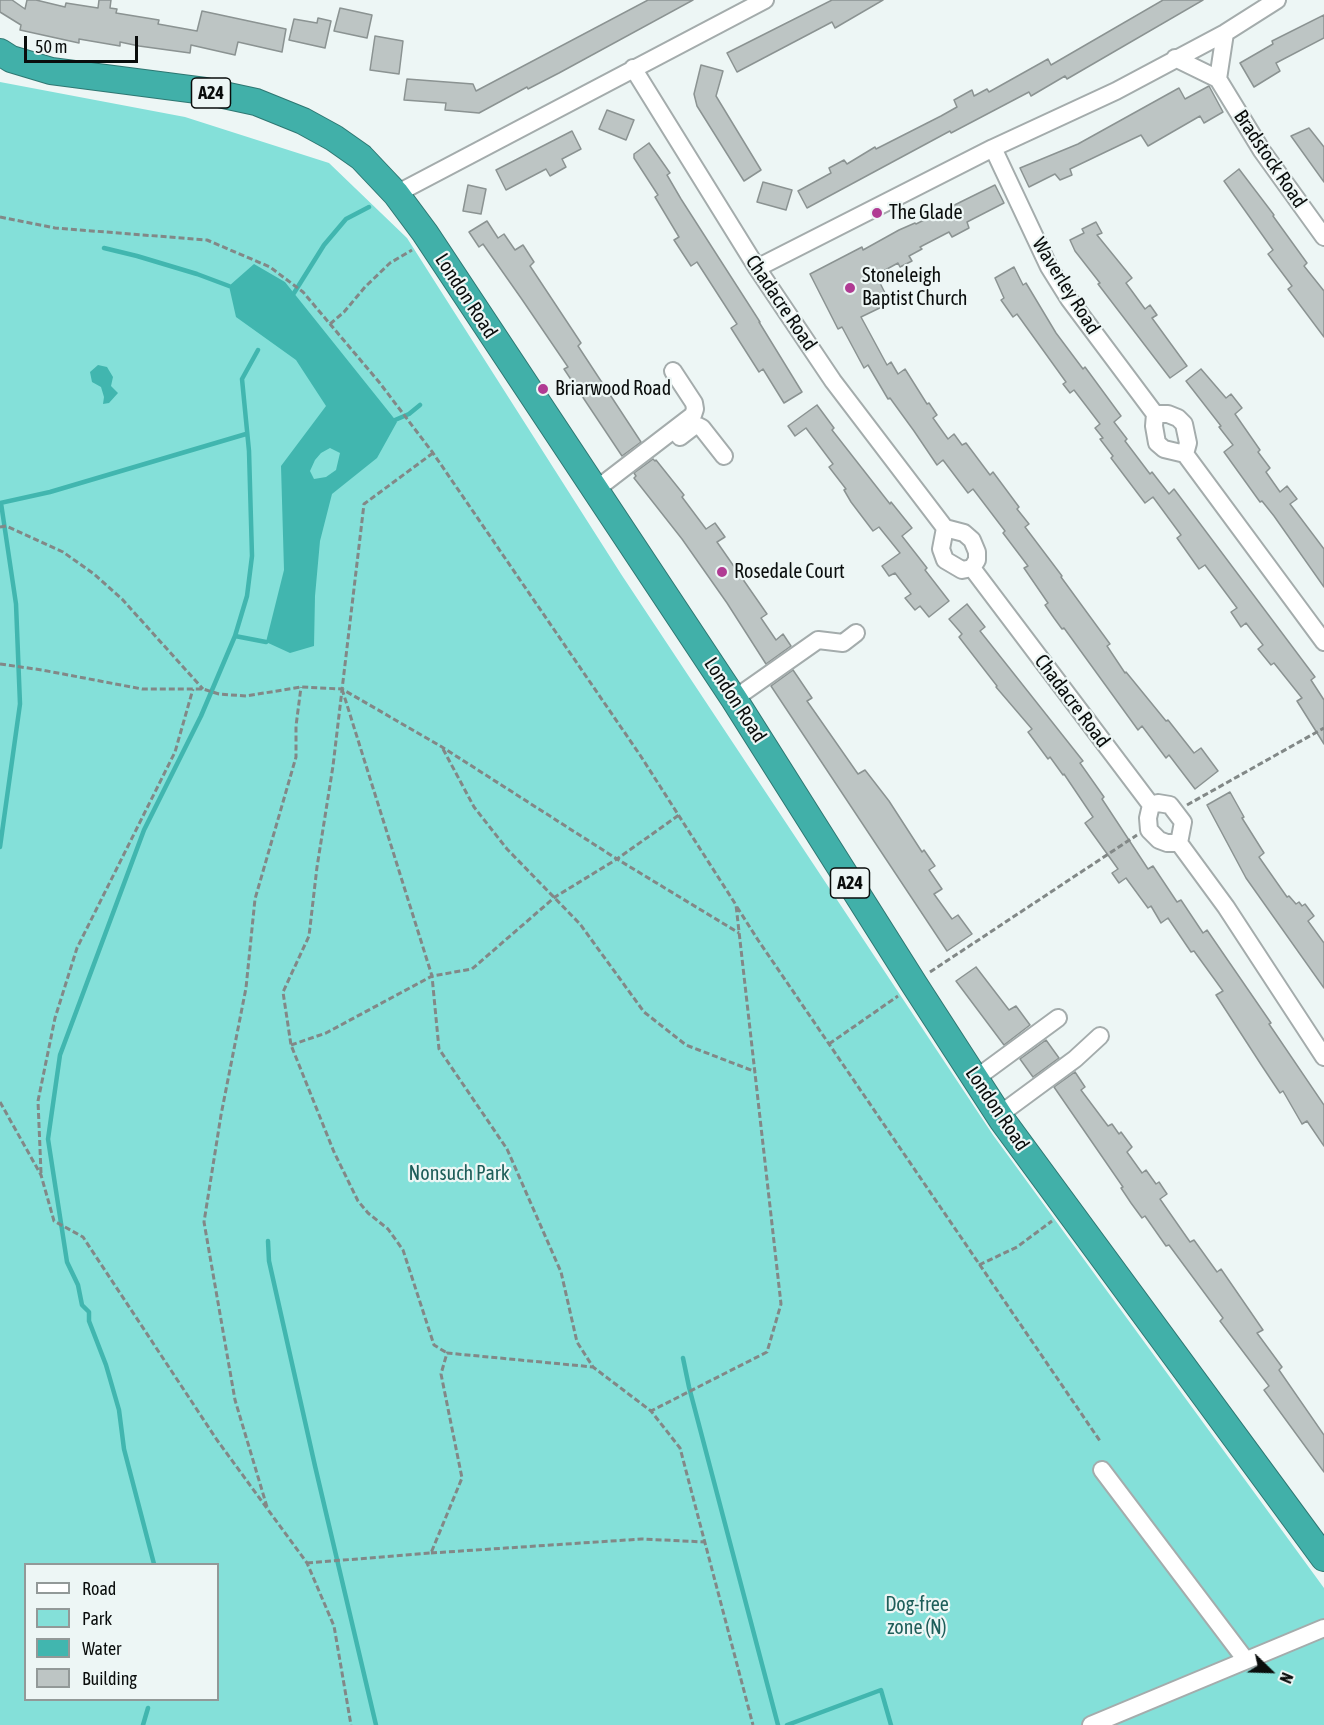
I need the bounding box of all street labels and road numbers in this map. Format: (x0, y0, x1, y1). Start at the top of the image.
road number: A24 (192, 78, 230, 108)
street label: Bradstock Road (1228, 105, 1312, 213)
street label: Waverley Road (1027, 233, 1105, 339)
street label: London Road (430, 249, 502, 343)
street label: Chadacre Road (740, 251, 822, 355)
street label: Chadacre Road (1029, 650, 1115, 752)
street label: London Road (699, 653, 771, 747)
road number: A24 (830, 868, 870, 898)
street label: London Road (960, 1062, 1034, 1156)

